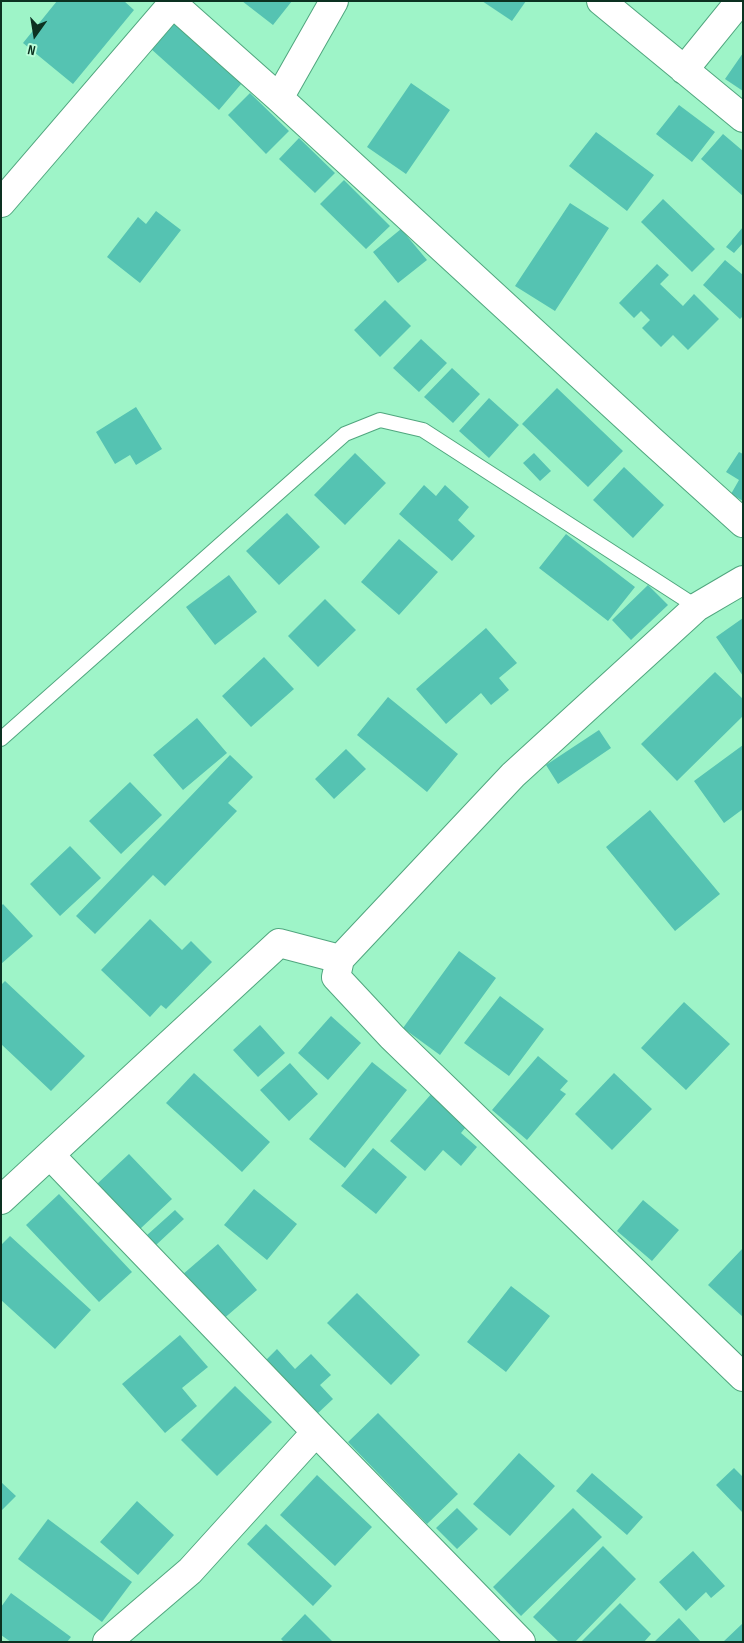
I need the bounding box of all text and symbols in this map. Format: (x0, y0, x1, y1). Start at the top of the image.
north arrow (10, 10, 60, 60)
text: N (26, 41, 37, 59)

